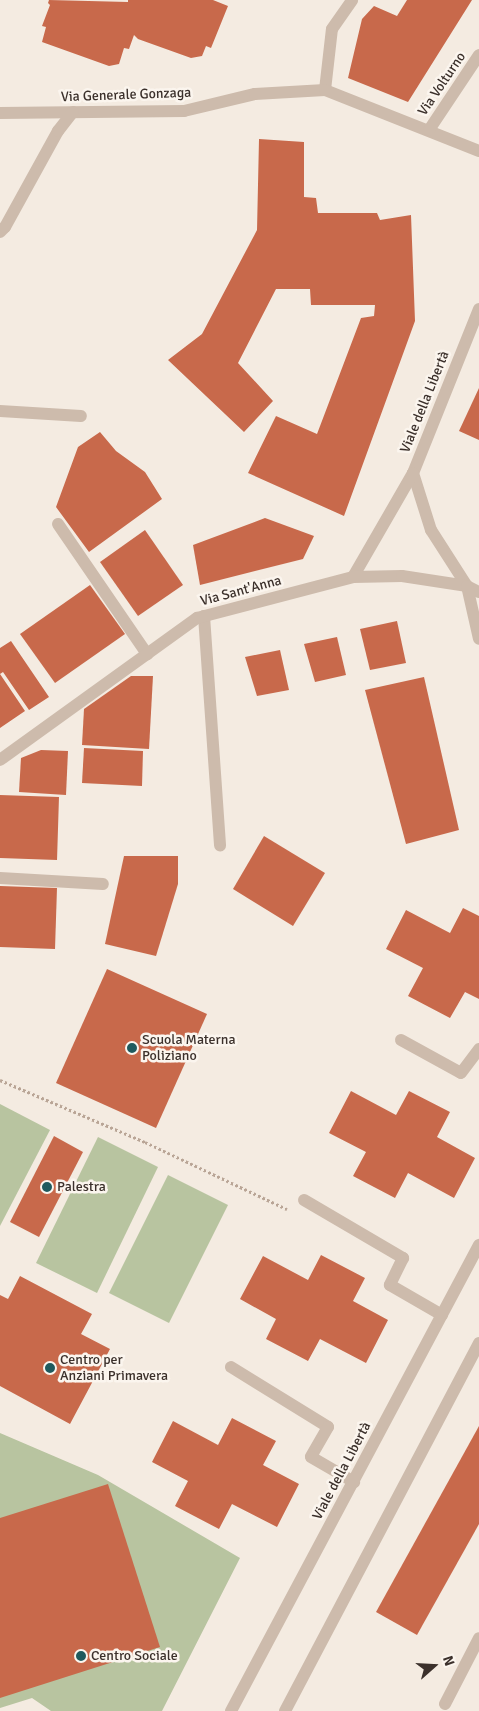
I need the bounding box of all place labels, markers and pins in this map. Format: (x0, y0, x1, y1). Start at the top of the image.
place label: Scuola Materna Poliziano (142, 1032, 236, 1064)
marker: Scuola Materna Poliziano (126, 1042, 138, 1054)
place label: Palestra (57, 1179, 106, 1195)
marker: Palestra (41, 1181, 53, 1193)
place label: Centro per Anziani Primavera (60, 1352, 168, 1384)
marker: Centro per Anziani Primavera (44, 1362, 56, 1374)
place label: Centro Sociale (91, 1648, 178, 1664)
marker: Centro Sociale (75, 1650, 87, 1662)

